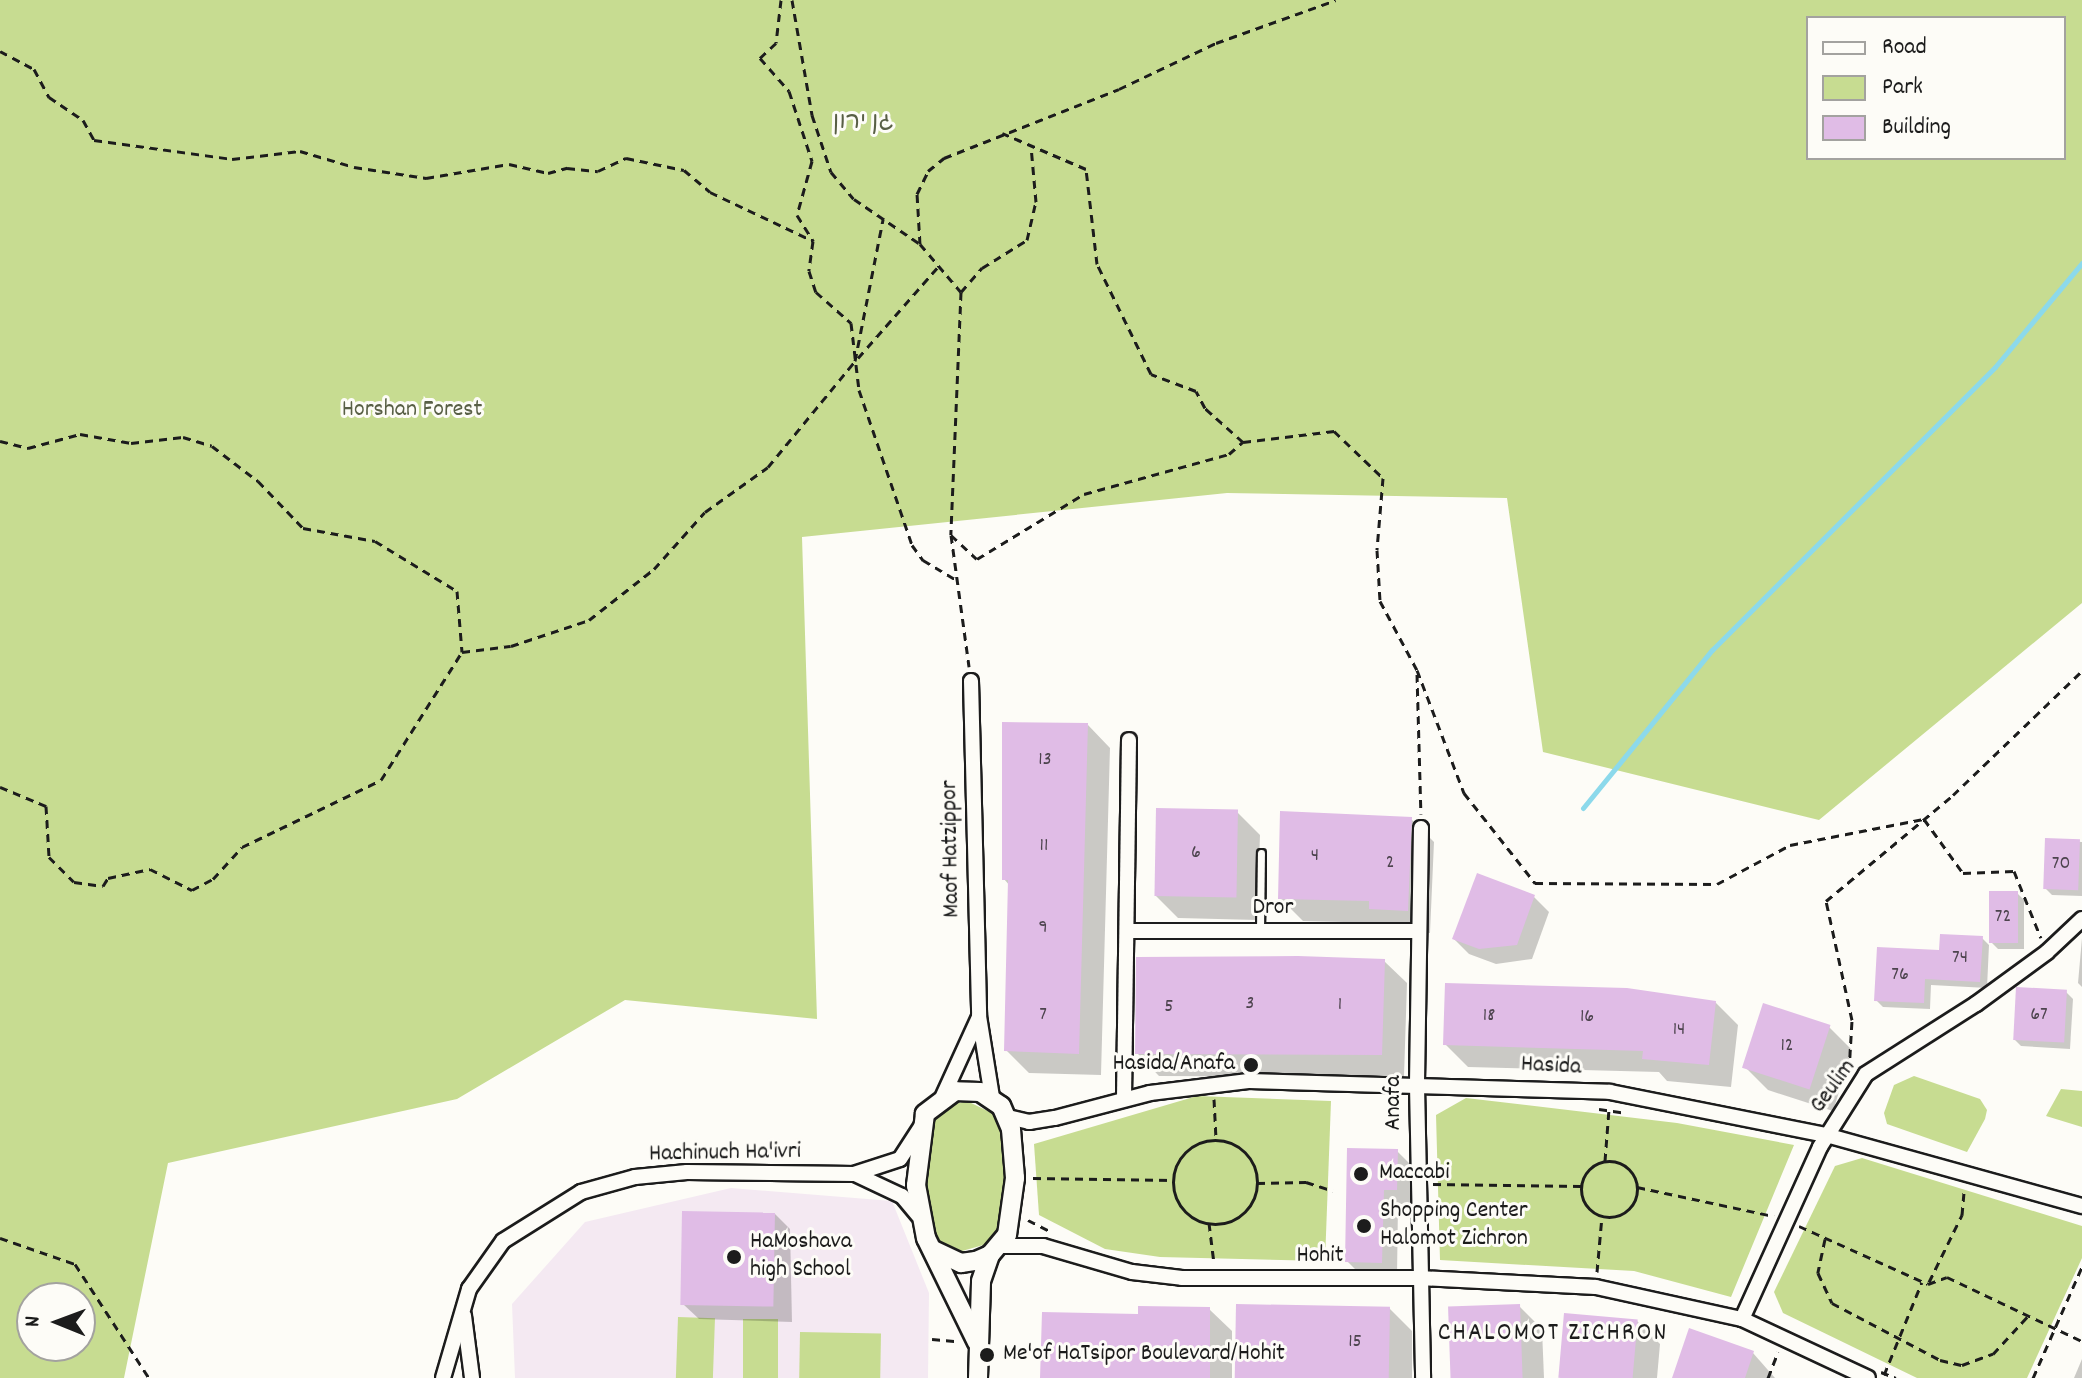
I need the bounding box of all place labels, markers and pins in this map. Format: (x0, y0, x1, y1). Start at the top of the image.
place label: Hasida/Anafa (1112, 1051, 1235, 1079)
marker: Hasida/Anafa (1242, 1056, 1260, 1074)
place label: Maccabi (1379, 1160, 1450, 1188)
marker: Maccabi (1350, 1163, 1372, 1185)
place label: Shopping Center Halomot Zichron (1380, 1198, 1528, 1254)
marker: Shopping Center Halomot Zichron (1355, 1217, 1373, 1235)
place label: HaMoshava high School (750, 1229, 852, 1285)
marker: HaMoshava high School (725, 1248, 743, 1266)
place label: Me'of HaTsipor Boulevard/Hohit (1003, 1341, 1285, 1369)
marker: Me'of HaTsipor Boulevard/Hohit (978, 1346, 996, 1364)

